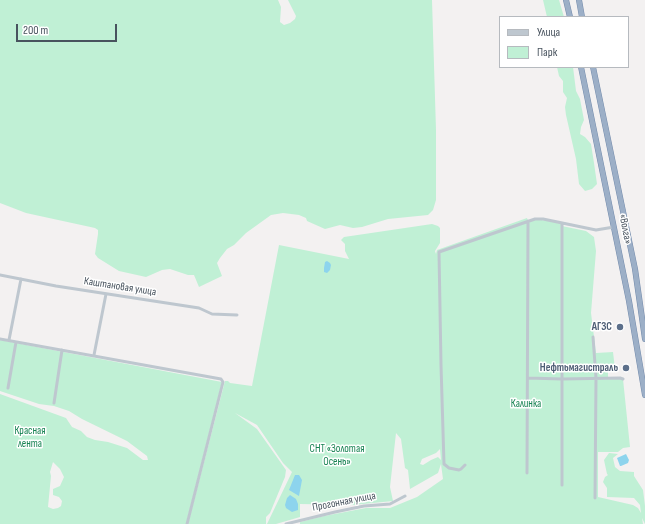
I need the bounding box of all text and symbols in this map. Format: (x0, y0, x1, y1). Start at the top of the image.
scale bar (18, 16, 119, 42)
legend (499, 16, 629, 68)
text: 200 m (23, 23, 48, 38)
text: Улица (537, 25, 560, 40)
text: Парк (537, 45, 557, 60)
street label: «Волга» (616, 213, 634, 245)
street label: Каштановая улица (83, 275, 157, 299)
place label: АГЗС (592, 320, 612, 334)
marker: АГЗС (615, 322, 625, 332)
place label: Нефтьмагистраль (540, 361, 618, 375)
marker: Нефтьмагистраль (621, 363, 631, 373)
park label: Калинка (511, 397, 541, 411)
park label: Красная лента (14, 424, 46, 450)
park label: СНТ «Золотая Осень» (310, 442, 364, 468)
street label: Прогонная улица (311, 489, 377, 515)

